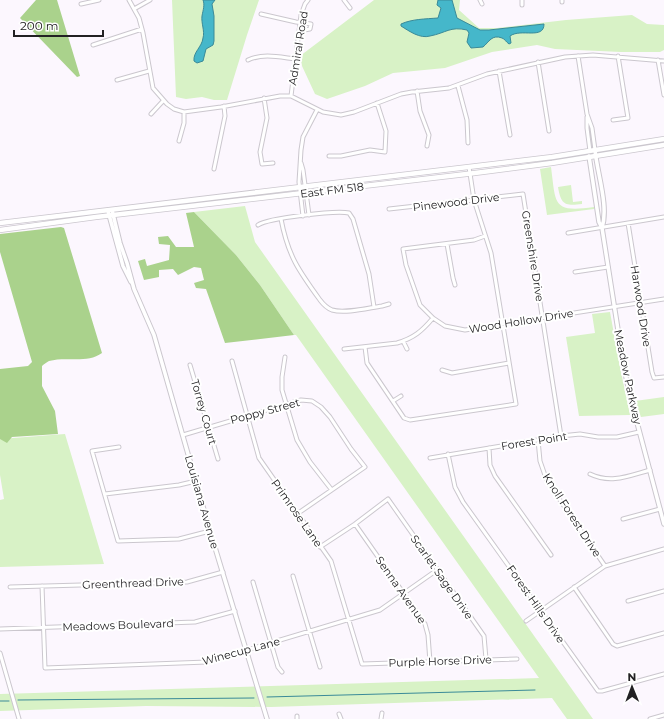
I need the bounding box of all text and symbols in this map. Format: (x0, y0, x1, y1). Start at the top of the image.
street label: Admiral Road (285, 10, 311, 86)
scale bar (14, 12, 103, 38)
text: 200 m (20, 18, 59, 33)
street label: East FM 518 (299, 179, 365, 201)
street label: Pinewood Drive (412, 190, 501, 214)
street label: Greenshire Drive (519, 210, 547, 303)
street label: Harwood Drive (628, 264, 654, 348)
street label: Wood Hollow Drive (468, 306, 575, 336)
street label: Meadow Parkway (611, 328, 645, 426)
street label: Torrey Court (188, 378, 220, 447)
street label: Poppy Street (229, 395, 302, 427)
street label: Forest Point (500, 429, 569, 453)
street label: Louisiana Avenue (182, 454, 222, 551)
street label: Knoll Forest Drive (540, 471, 604, 560)
street label: Primrose Lane (268, 476, 326, 550)
street label: Scarlet Sage Drive (408, 532, 477, 622)
street label: Senna Avenue (373, 554, 430, 627)
street label: Forest Hills Drive (504, 562, 568, 646)
street label: Greenthread Drive (82, 574, 184, 592)
street label: Meadows Boulevard (62, 616, 174, 634)
street label: Winecup Lane (201, 634, 282, 668)
street label: Purple Horse Drive (388, 652, 492, 670)
north arrow (612, 667, 652, 707)
text: N (627, 670, 636, 684)

